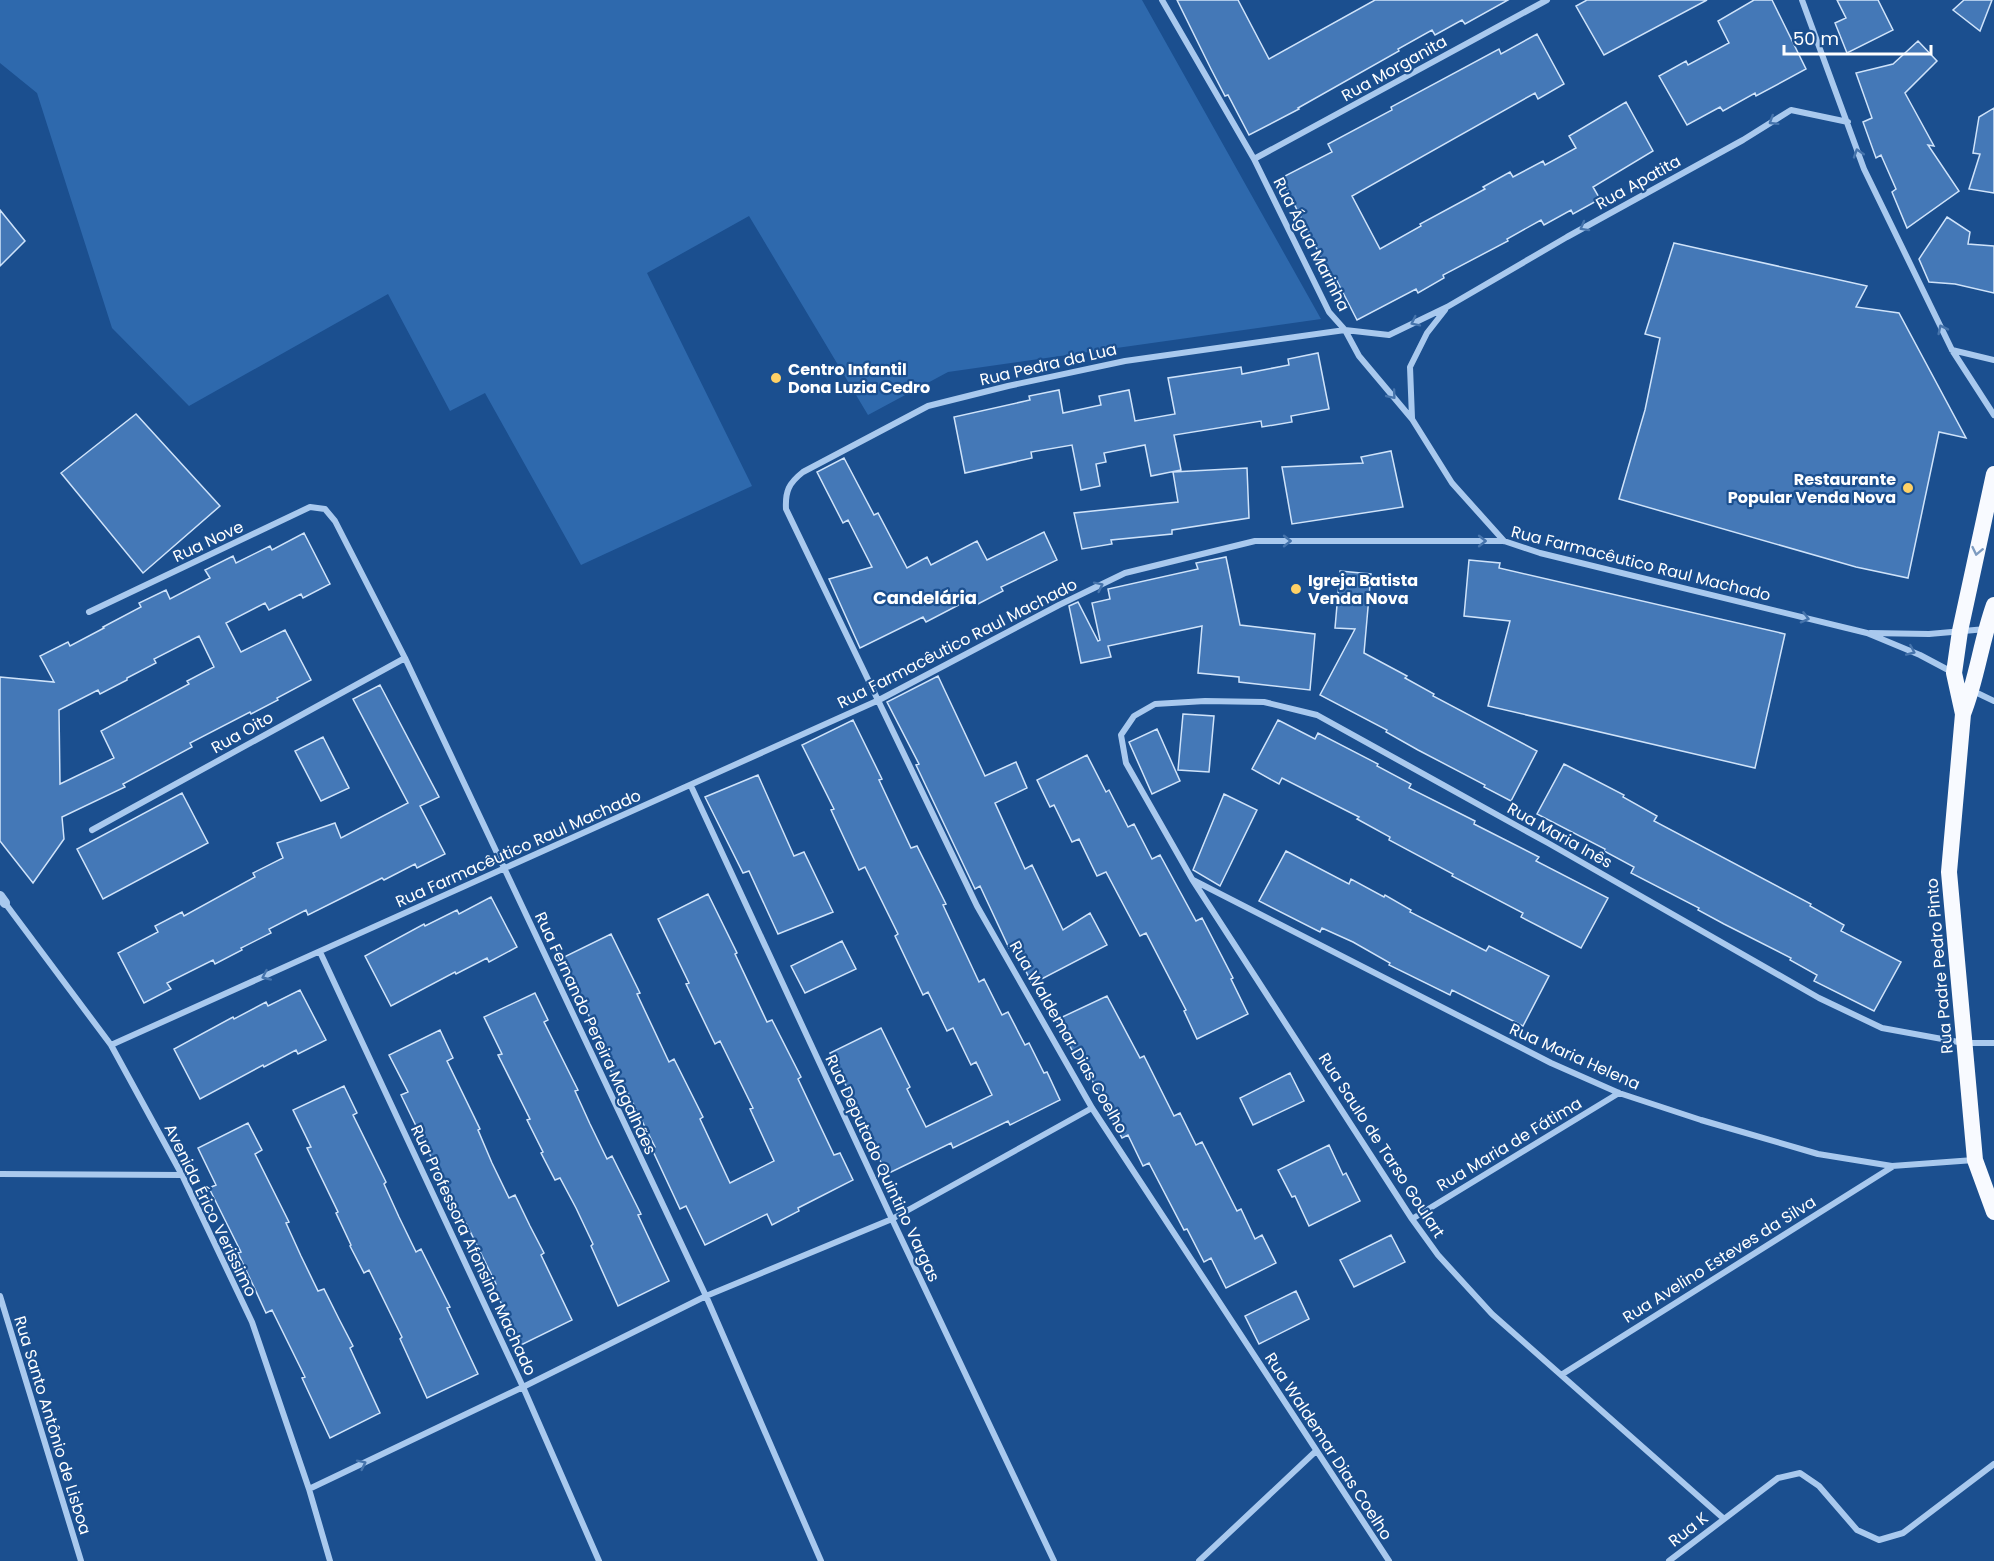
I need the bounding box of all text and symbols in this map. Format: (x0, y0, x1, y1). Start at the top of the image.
scale bar (1784, 18, 1931, 56)
text: 50 m (1793, 26, 1839, 51)
street label: Rua Morganita (1337, 30, 1451, 107)
one-way arrow (1769, 114, 1779, 126)
one-way arrow (1853, 148, 1865, 159)
street label: Rua Apatita (1592, 150, 1685, 215)
street label: Rua Água Marinha (1268, 173, 1355, 315)
one-way arrow (1580, 220, 1591, 231)
one-way arrow (1410, 315, 1421, 327)
one-way arrow (1937, 324, 1949, 335)
street label: Rua Pedra da Lua (977, 338, 1119, 391)
place label: Centro Infantil Dona Luzia Cedro (788, 358, 930, 399)
marker: Centro Infantil Dona Luzia Cedro (769, 371, 783, 385)
one-way arrow (1385, 388, 1396, 399)
place label: Restaurante Popular Venda Nova (1728, 468, 1896, 509)
marker: Restaurante Popular Venda Nova (1901, 481, 1915, 495)
street label: Rua Nove (169, 515, 247, 568)
street label: Rua Farmacêutico Raul Machado (1509, 520, 1773, 607)
one-way arrow (1282, 535, 1291, 547)
one-way arrow (1477, 535, 1486, 547)
one-way arrow (1972, 546, 1985, 556)
place label: Igreja Batista Venda Nova (1308, 569, 1418, 610)
street label: Rua Farmacêutico Raul Machado (833, 573, 1081, 714)
one-way arrow (1092, 581, 1103, 593)
marker: Igreja Batista Venda Nova (1289, 582, 1303, 596)
district label: Candelária (873, 585, 977, 610)
one-way arrow (1799, 610, 1809, 623)
one-way arrow (1905, 644, 1916, 656)
street label: Rua Oito (207, 706, 277, 759)
street label: Rua Farmacêutico Raul Machado (392, 784, 645, 913)
street label: Rua Maria Inês (1503, 797, 1617, 874)
street label: Rua Padre Pedro Pinto (1920, 877, 1959, 1055)
street label: Rua Fernando Pereira Magalhães (529, 908, 662, 1158)
street label: Rua Waldemar Dias Coelho (1004, 937, 1133, 1138)
one-way arrow (262, 969, 273, 981)
street label: Rua Maria Helena (1506, 1017, 1644, 1096)
street label: Rua Saulo de Tarso Goulart (1313, 1048, 1450, 1243)
street label: Rua Deputado Quintino Vargas (820, 1051, 945, 1286)
street label: Rua Maria de Fátima (1432, 1092, 1586, 1197)
street label: Avenida Érico Verissimo (159, 1120, 263, 1301)
street label: Rua Professora Afonsina Machado (405, 1121, 542, 1379)
street label: Rua Avelino Esteves da Silva (1618, 1190, 1820, 1329)
street label: Rua Santo Antônio de Lisboa (8, 1313, 97, 1537)
street label: Rua Waldemar Dias Coelho (1259, 1348, 1398, 1545)
one-way arrow (356, 1459, 367, 1471)
street label: Rua K (1664, 1506, 1713, 1552)

